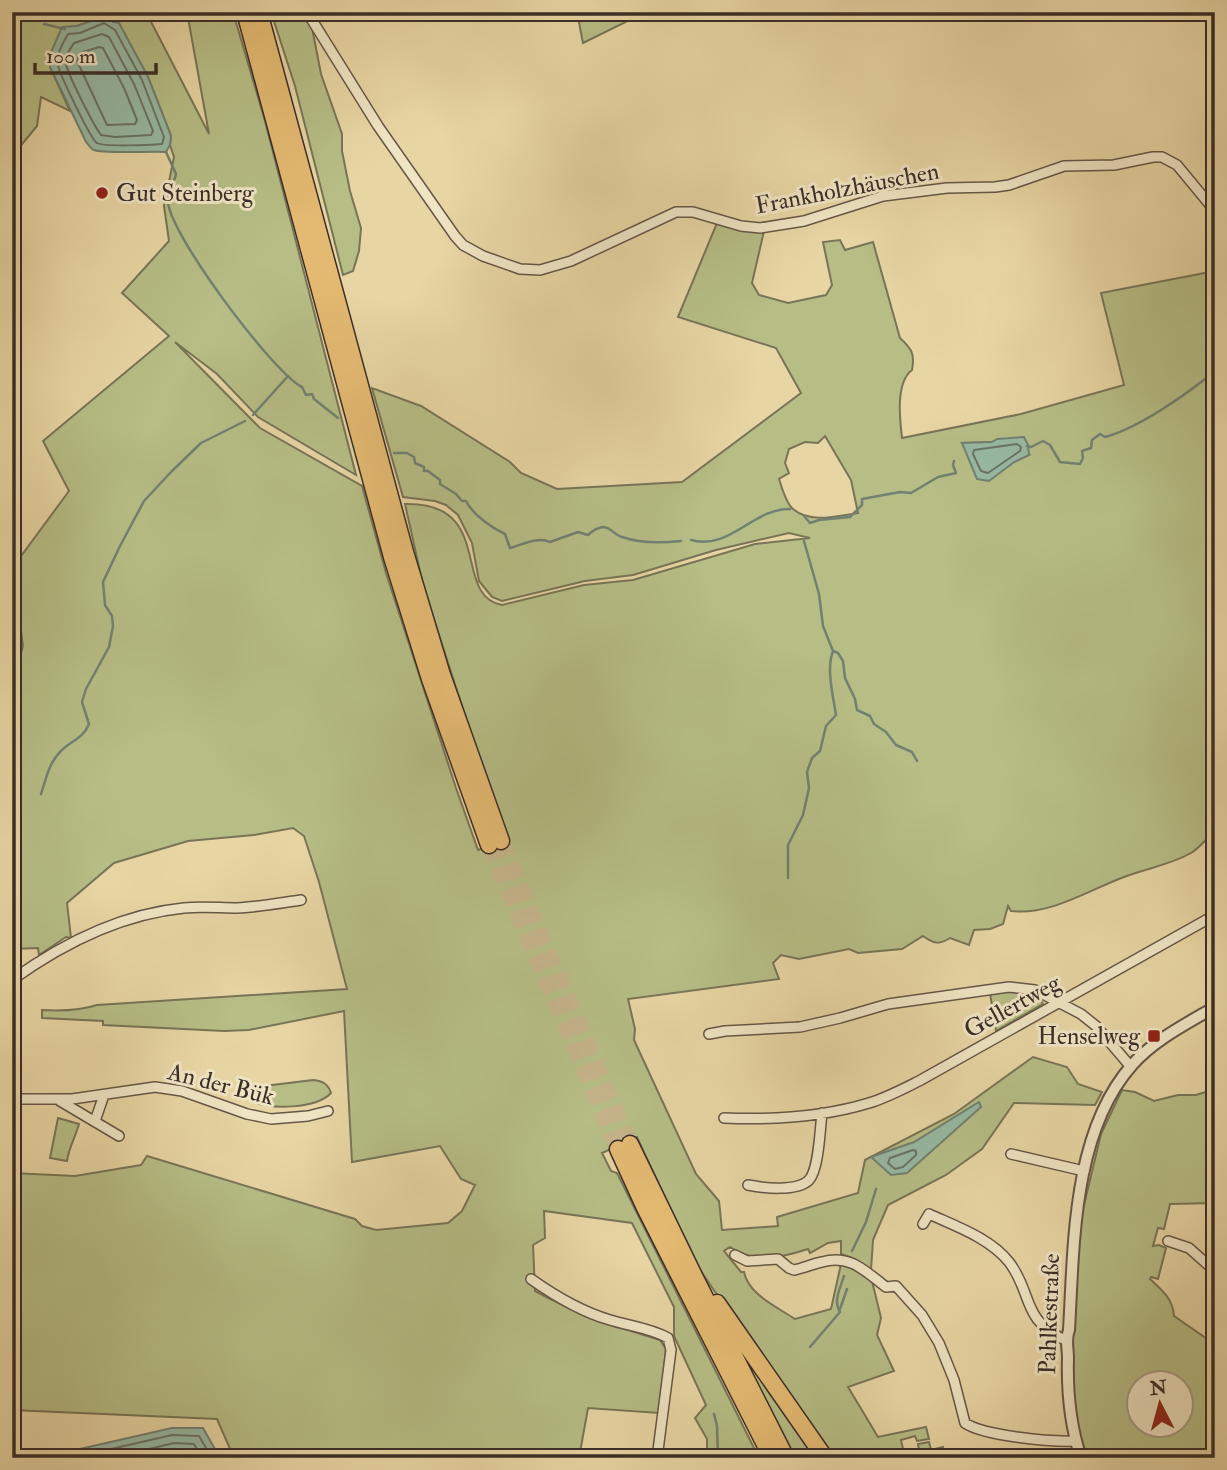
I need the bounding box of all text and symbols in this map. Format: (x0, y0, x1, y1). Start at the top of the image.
scale bar (35, 32, 156, 76)
text: 100 m (46, 43, 96, 70)
street label: Frankholzhäuschen (753, 155, 942, 222)
place label: Gut Steinberg (116, 178, 255, 209)
marker: Gut Steinberg (94, 185, 110, 201)
street label: Gellertweg (959, 967, 1067, 1046)
place label: Henselweg (1037, 1021, 1141, 1052)
marker: Henselweg (1146, 1028, 1162, 1044)
street label: An der Bük (164, 1056, 278, 1113)
street label: Pahlkestraße (1032, 1253, 1067, 1375)
north arrow (1126, 1368, 1196, 1438)
text: N (1148, 1375, 1169, 1401)

